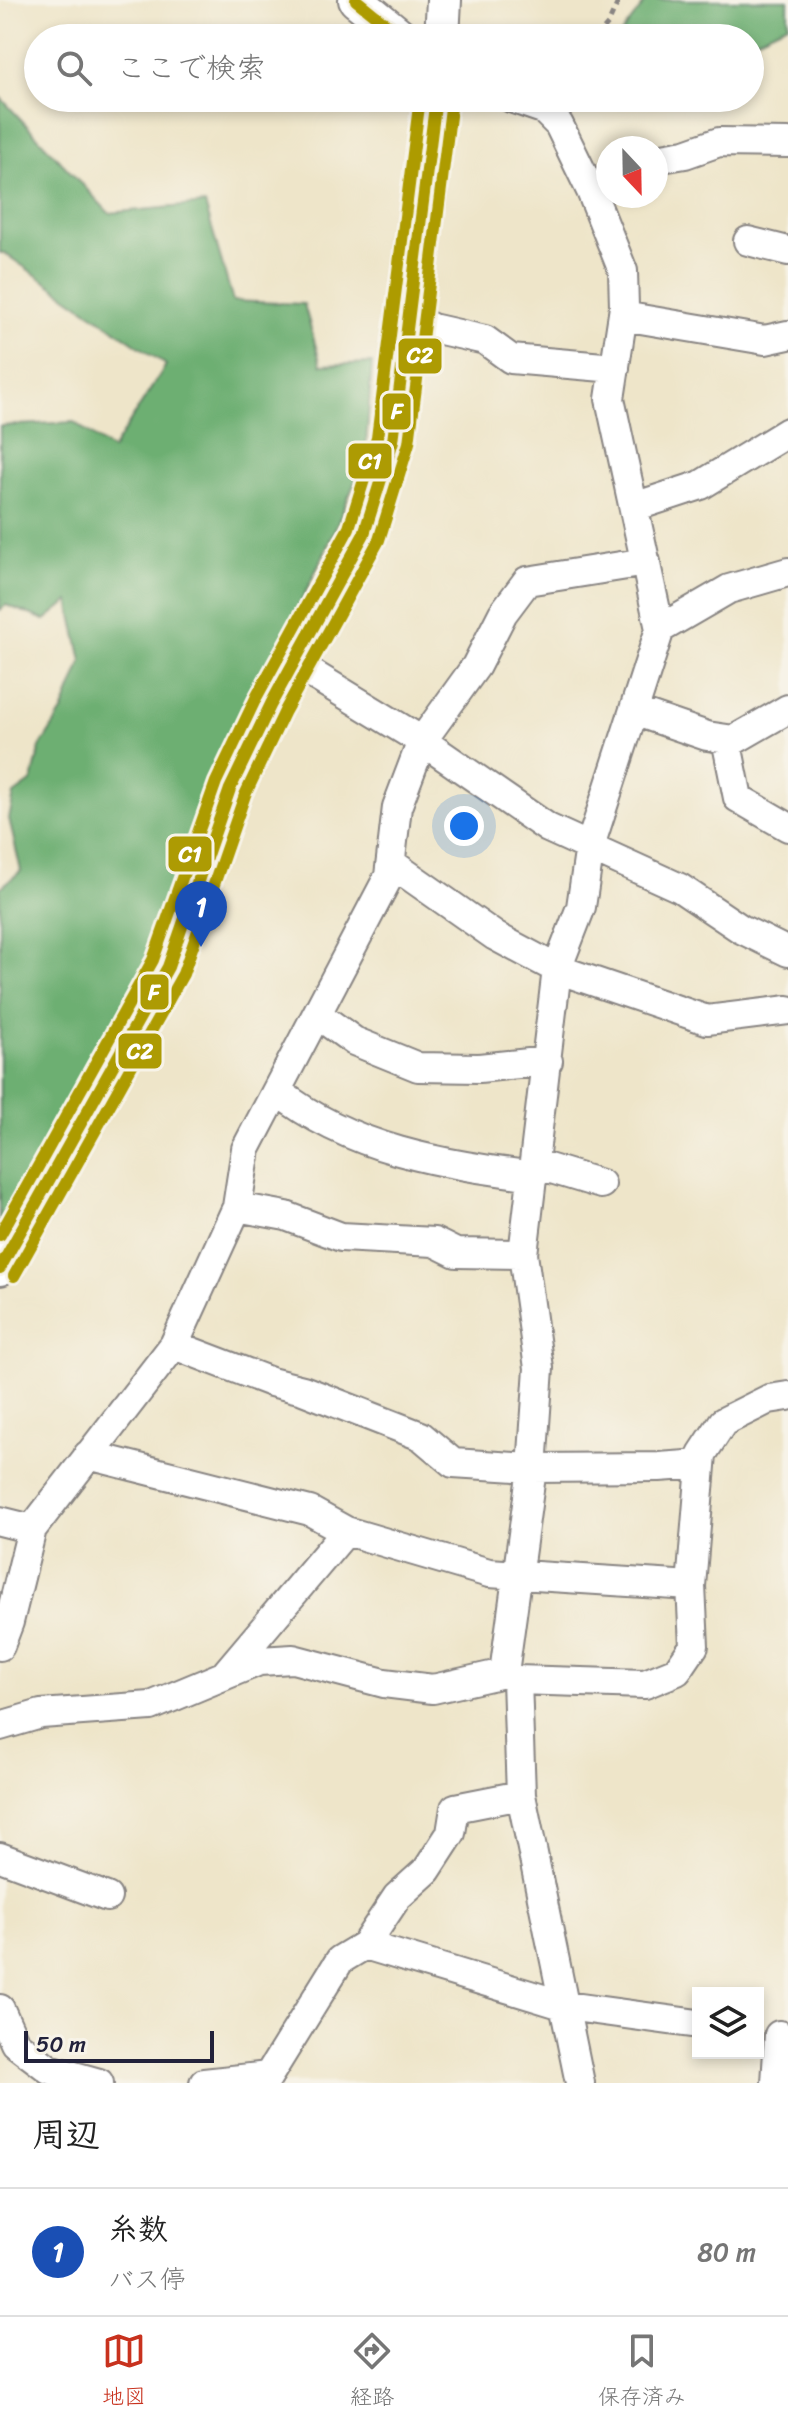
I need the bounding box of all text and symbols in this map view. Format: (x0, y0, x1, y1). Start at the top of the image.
search box (24, 24, 764, 112)
text: ここで検索 (116, 41, 266, 95)
icon: search (52, 46, 96, 90)
north arrow (596, 136, 668, 208)
text: C2 (406, 336, 434, 375)
line badge: C2 (397, 337, 443, 375)
line badge: F (381, 392, 412, 431)
text: F (390, 392, 405, 431)
line badge: C1 (347, 442, 393, 480)
text: C1 (357, 442, 382, 481)
your location (444, 806, 484, 846)
line badge: C1 (167, 835, 213, 873)
text: C1 (177, 835, 202, 874)
pin: 1 (175, 881, 227, 947)
line badge: F (139, 973, 170, 1011)
text: F (147, 973, 162, 1012)
line badge: C2 (117, 1032, 163, 1070)
text: C2 (126, 1032, 154, 1071)
map controls (692, 1987, 764, 2059)
button: layers (692, 1987, 764, 2059)
text: 50 m (36, 2025, 86, 2064)
scale bar (24, 2027, 214, 2063)
text: 周辺 (32, 2105, 100, 2165)
text: 糸数 (108, 2202, 168, 2256)
text: 1 (52, 2229, 64, 2275)
text: 80 m (697, 2229, 756, 2275)
text: バス停 (108, 2256, 186, 2302)
tab: 地図 (102, 2329, 146, 2416)
tab: 経路 (350, 2329, 394, 2416)
tab: 保存済み (598, 2329, 686, 2416)

